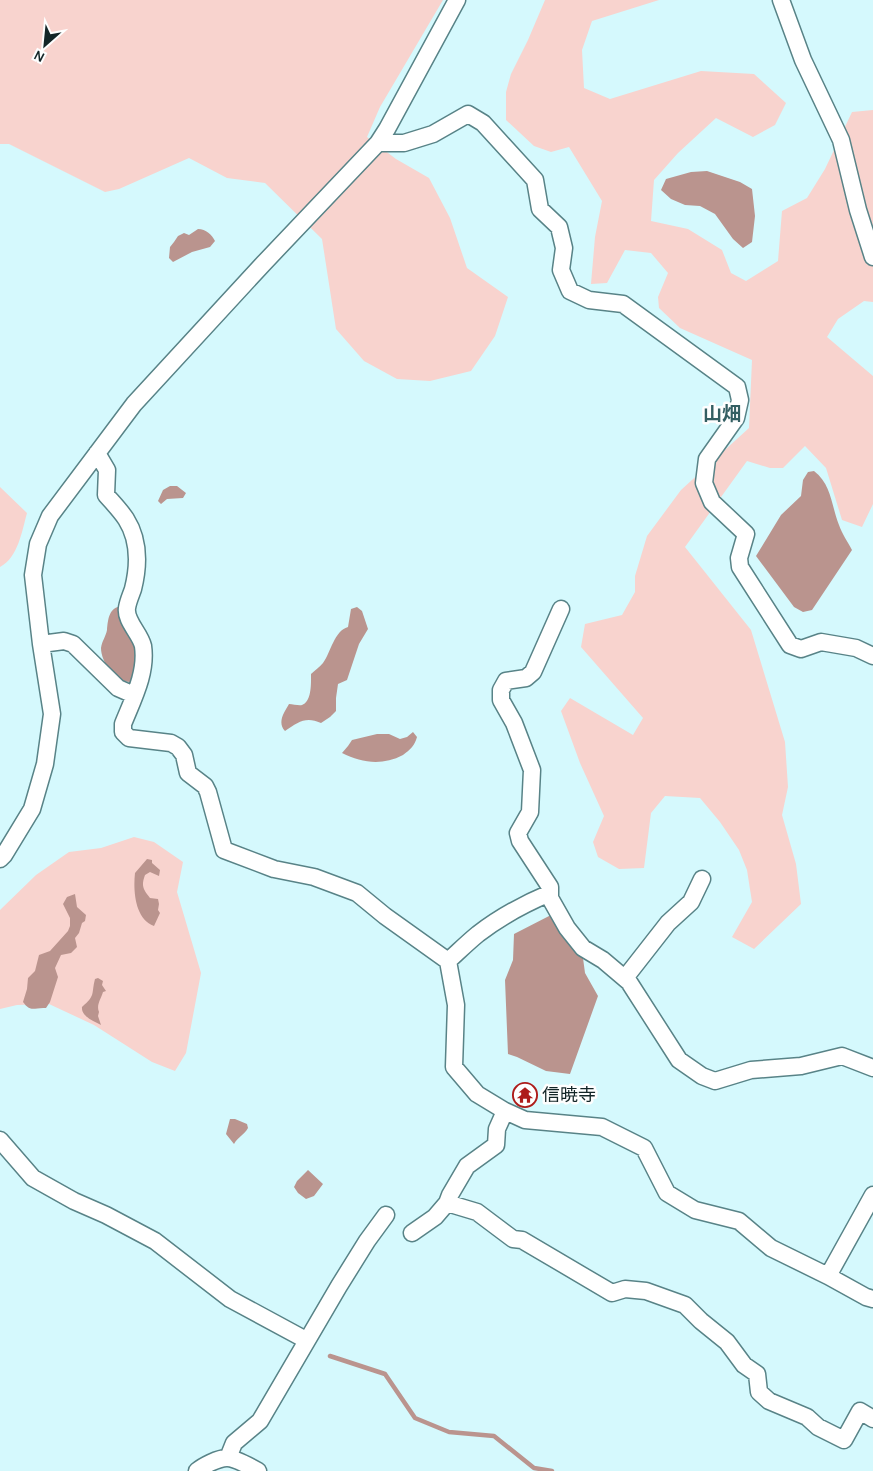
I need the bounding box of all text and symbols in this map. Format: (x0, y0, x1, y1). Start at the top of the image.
north arrow (20, 20, 70, 70)
text: N (31, 46, 48, 66)
district label: 山畑 (703, 403, 741, 425)
temple icon: 信暁寺 (512, 1082, 538, 1108)
place label: 信暁寺 (542, 1084, 596, 1106)

